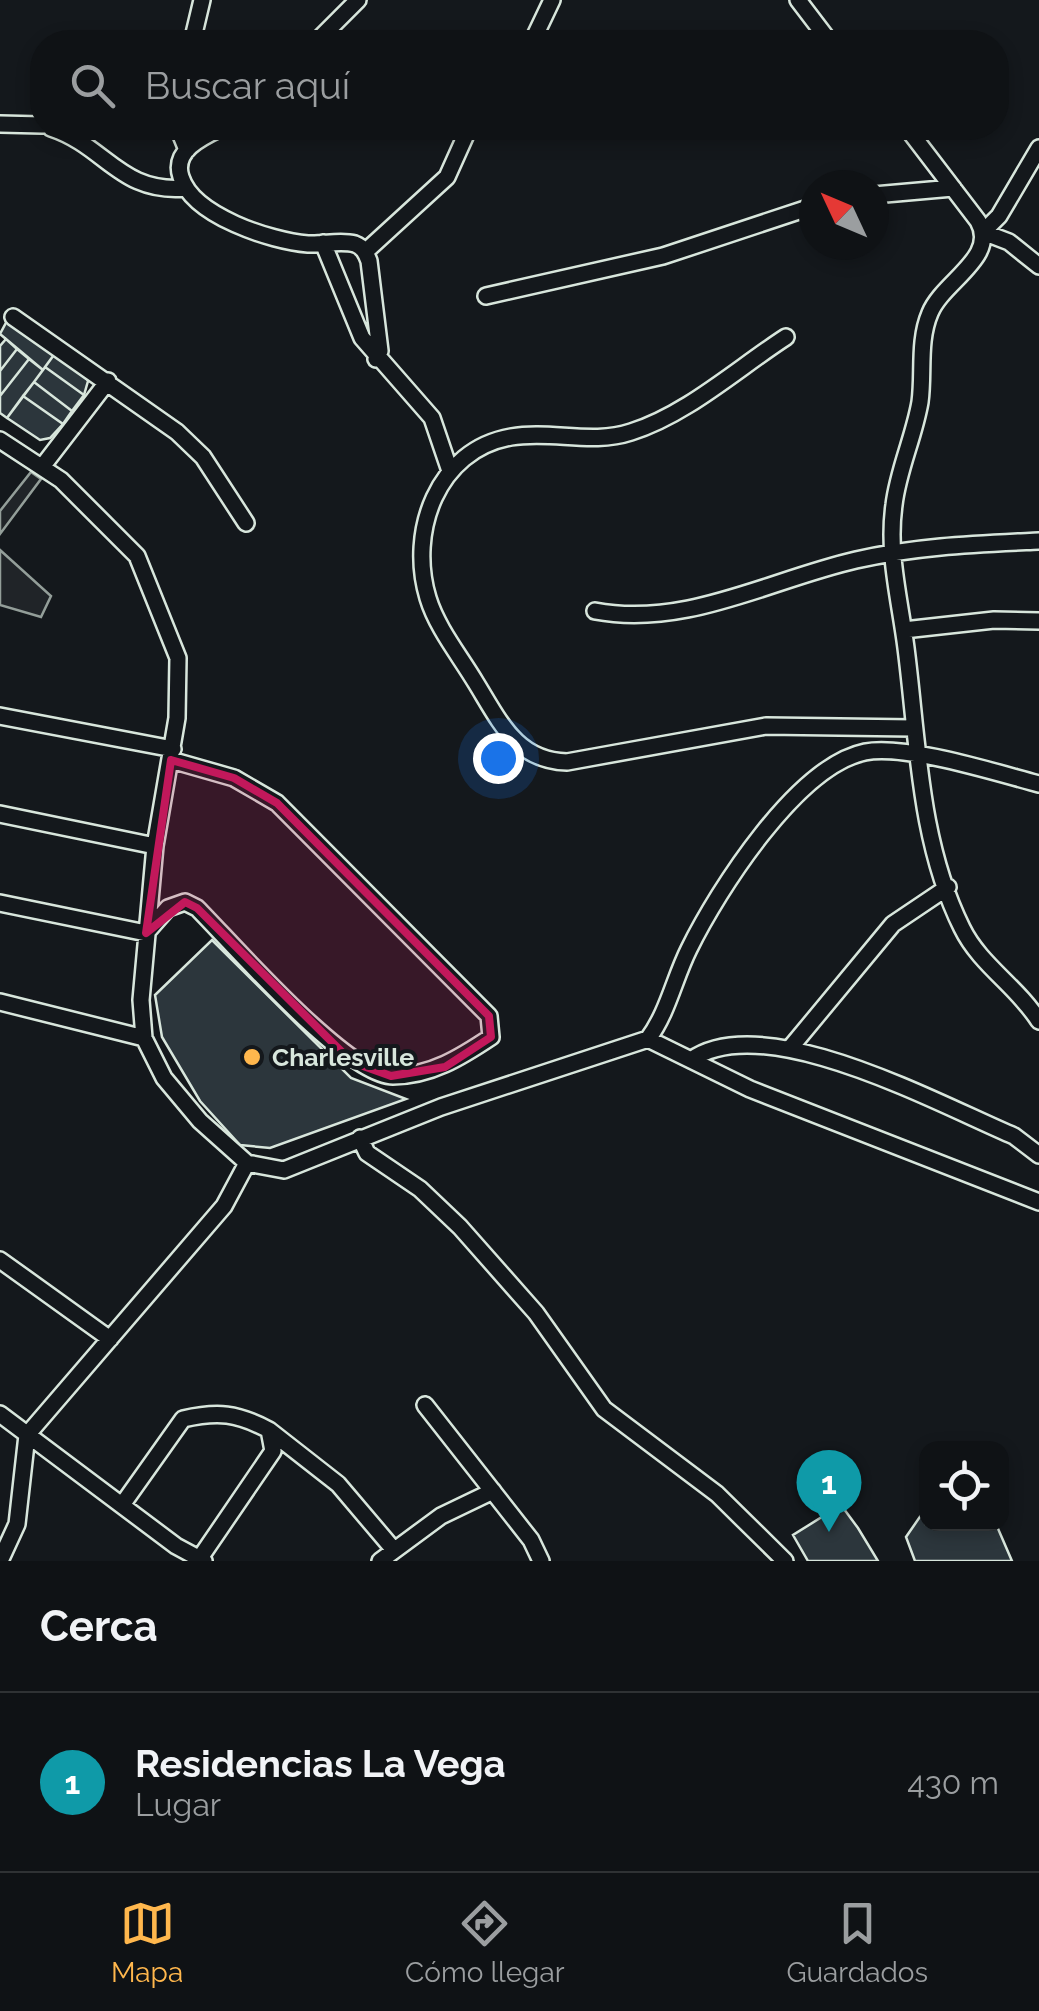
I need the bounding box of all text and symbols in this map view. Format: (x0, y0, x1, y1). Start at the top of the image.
search box (30, 30, 1009, 140)
icon: search (65, 58, 120, 113)
text: Buscar aquí (145, 63, 350, 108)
north arrow (799, 170, 889, 260)
your location (473, 733, 524, 784)
place label: Charlesville (272, 1042, 414, 1072)
marker: Charlesville (241, 1046, 263, 1068)
map controls (919, 1441, 1009, 1531)
button: locate (919, 1441, 1009, 1531)
pin: 1 (796, 1450, 862, 1532)
text: Cerca (40, 1602, 158, 1651)
text: Residencias La Vega (135, 1741, 505, 1786)
text: 1 (65, 1764, 80, 1801)
text: 430 m (907, 1764, 999, 1801)
text: Lugar (135, 1786, 221, 1823)
tab: Mapa (111, 1896, 183, 1989)
tab: Cómo llegar (405, 1896, 565, 1989)
tab: Guardados (786, 1896, 928, 1989)

